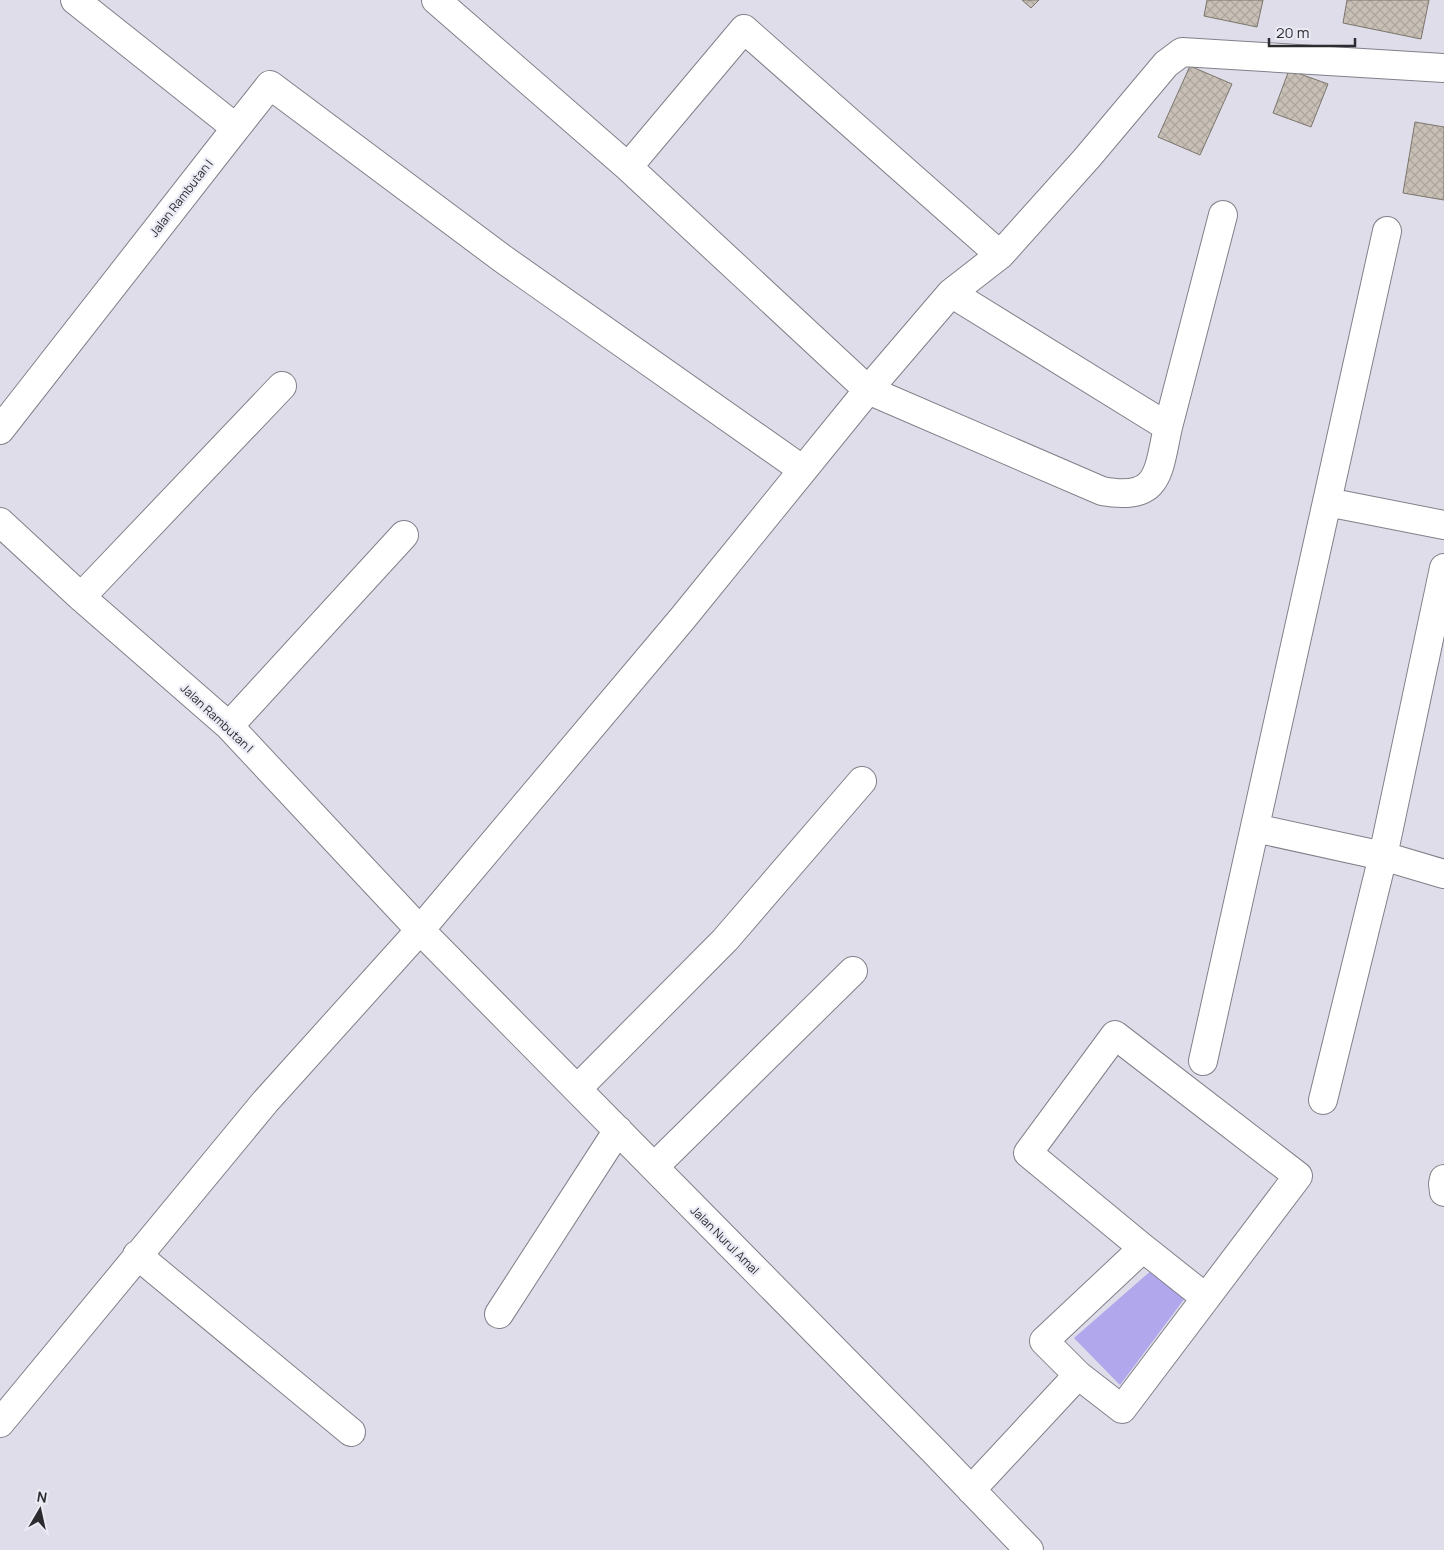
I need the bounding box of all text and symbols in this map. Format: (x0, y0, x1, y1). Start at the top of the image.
scale bar (1269, 15, 1355, 47)
text: 20 m (1276, 22, 1309, 43)
street label: Jalan Rambutan I (145, 156, 217, 240)
street label: Jalan Rambutan I (177, 680, 257, 756)
street label: Jalan Nurul Amal (687, 1202, 763, 1278)
north arrow (15, 1485, 65, 1535)
text: N (36, 1486, 49, 1507)

